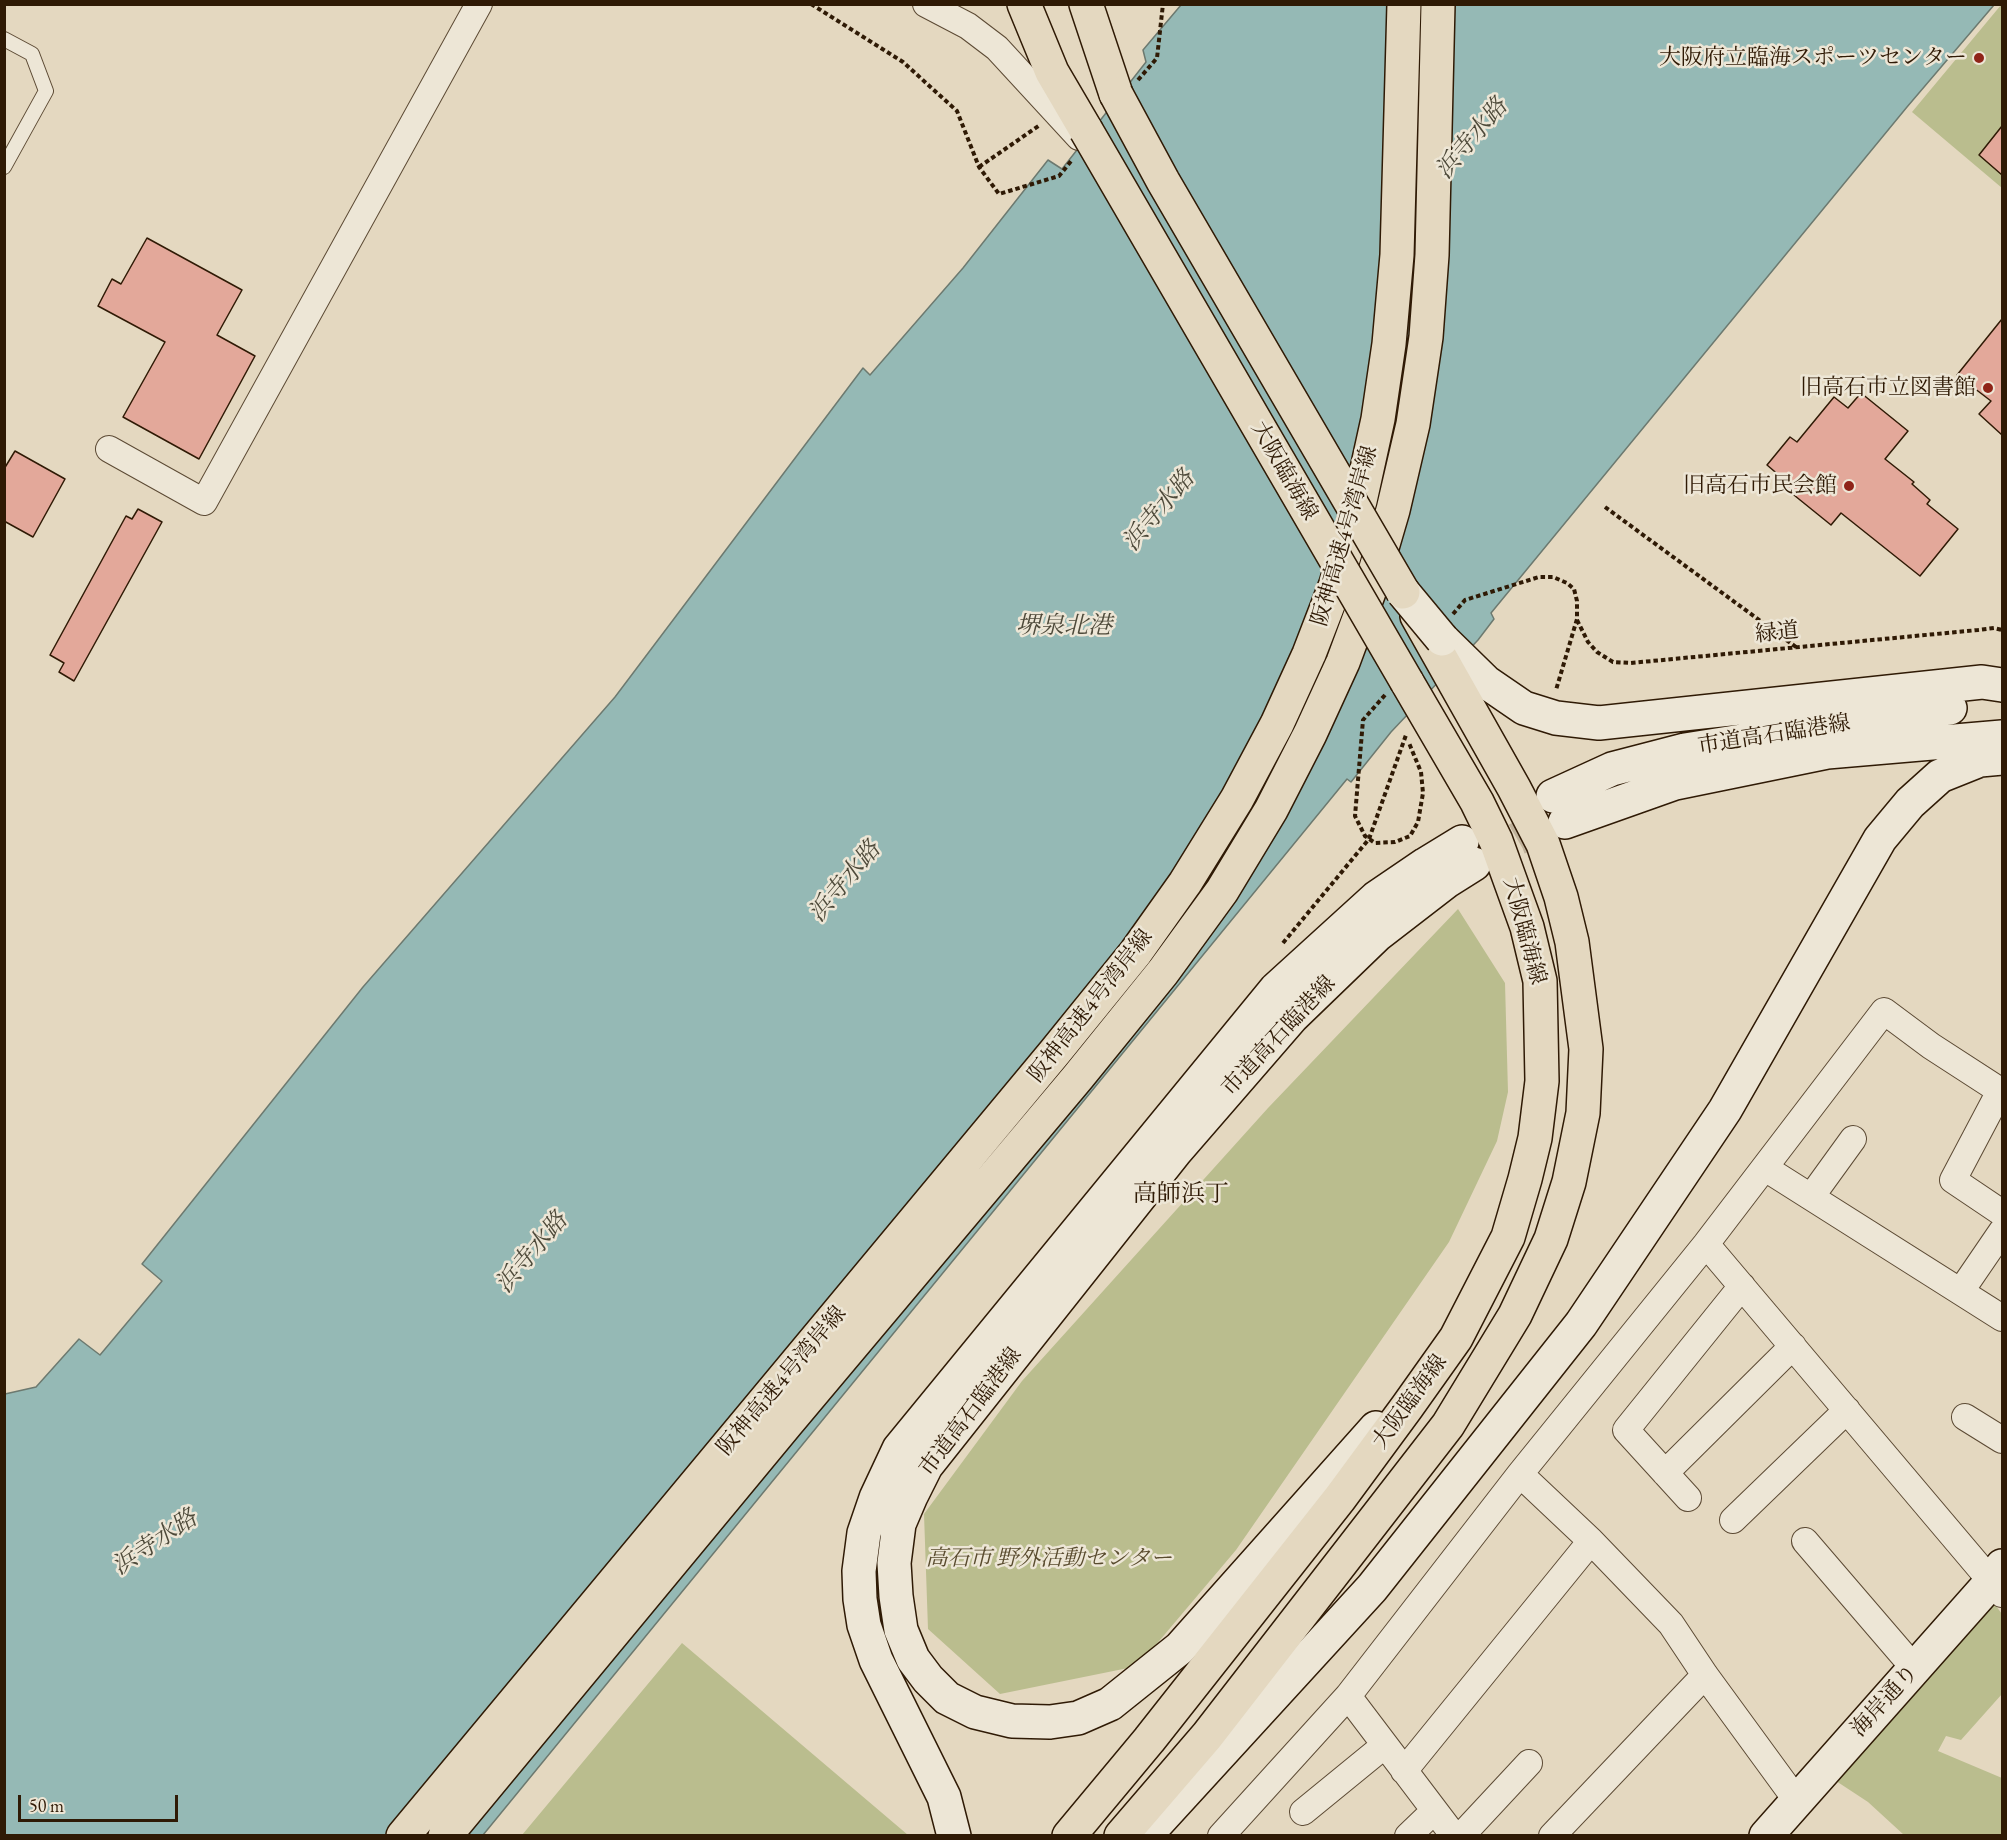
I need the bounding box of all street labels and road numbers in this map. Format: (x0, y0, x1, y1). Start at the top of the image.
street label: 大阪臨海線 (1245, 417, 1323, 525)
street label: 阪神高速4号湾岸線 (1307, 443, 1383, 629)
street label: 緑道 (1754, 618, 1800, 648)
street label: 市道高石臨港線 (1696, 710, 1852, 760)
street label: 大阪臨海線 (1497, 874, 1551, 988)
street label: 阪神高速4号湾岸線 (1023, 924, 1159, 1088)
street label: 市道高石臨港線 (1217, 971, 1341, 1101)
street label: 阪神高速4号湾岸線 (712, 1301, 852, 1461)
street label: 市道高石臨港線 (914, 1343, 1028, 1481)
street label: 大阪臨海線 (1367, 1350, 1453, 1454)
street label: 海岸通り (1846, 1659, 1924, 1743)

